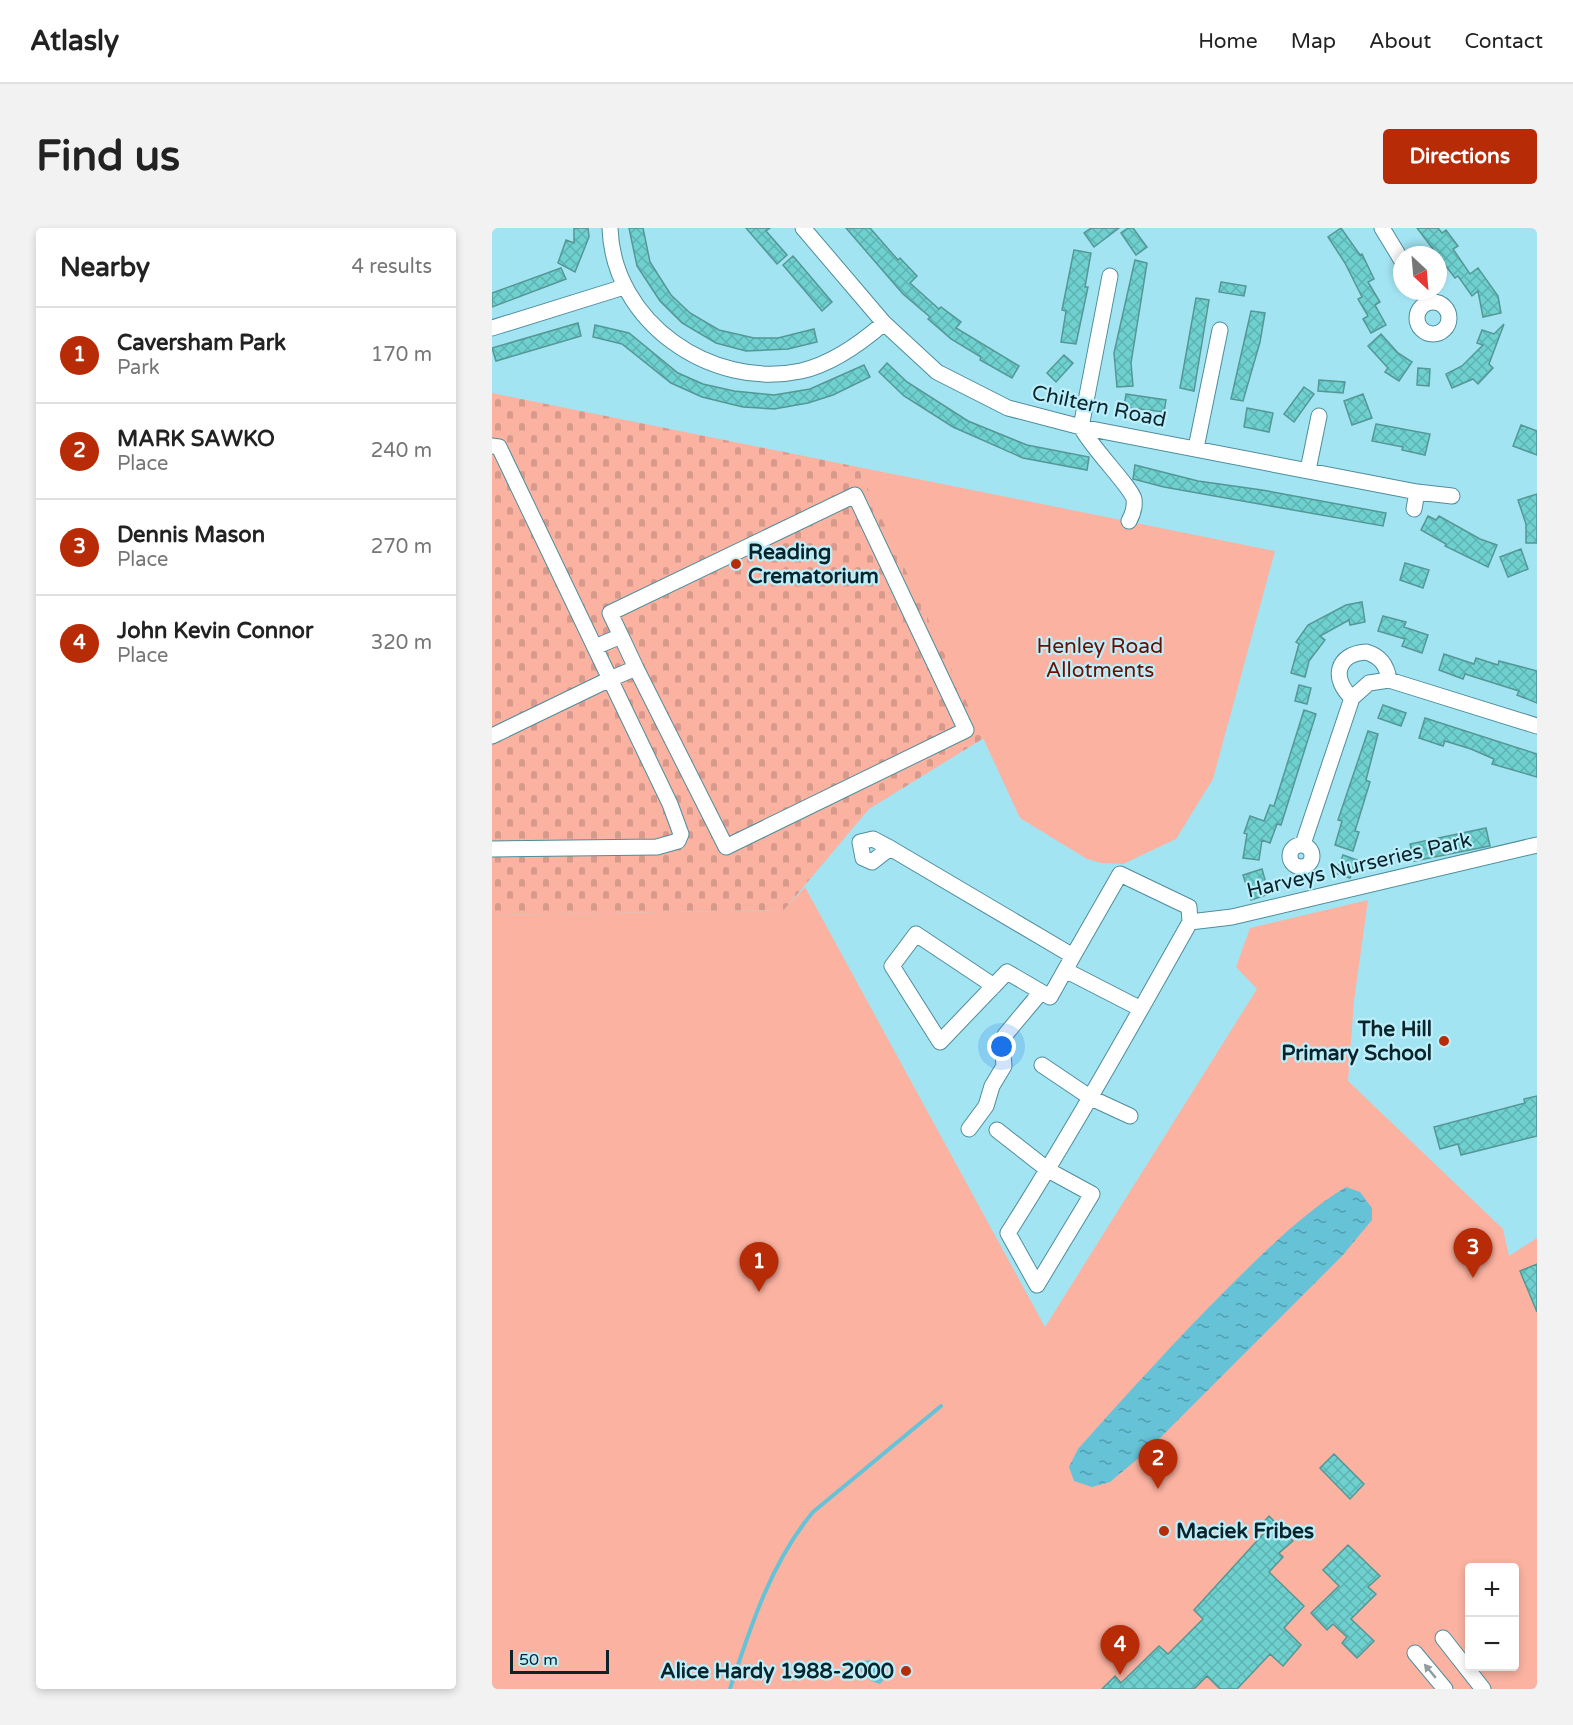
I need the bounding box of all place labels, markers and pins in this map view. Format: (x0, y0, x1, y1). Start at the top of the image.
place label: Reading Crematorium (748, 540, 879, 589)
marker: Reading Crematorium (729, 557, 743, 571)
place label: The Hill Primary School (1281, 1017, 1432, 1066)
marker: The Hill Primary School (1437, 1034, 1451, 1048)
pin: 3 (1454, 1228, 1492, 1278)
pin: 1 (740, 1242, 778, 1292)
pin: 2 (1138, 1440, 1178, 1489)
place label: Maciek Fribes (1176, 1519, 1314, 1544)
marker: Maciek Fribes (1157, 1524, 1171, 1538)
pin: 4 (1100, 1626, 1140, 1675)
place label: Alice Hardy 1988-2000 (660, 1659, 894, 1684)
marker: Alice Hardy 1988-2000 (899, 1664, 913, 1678)

